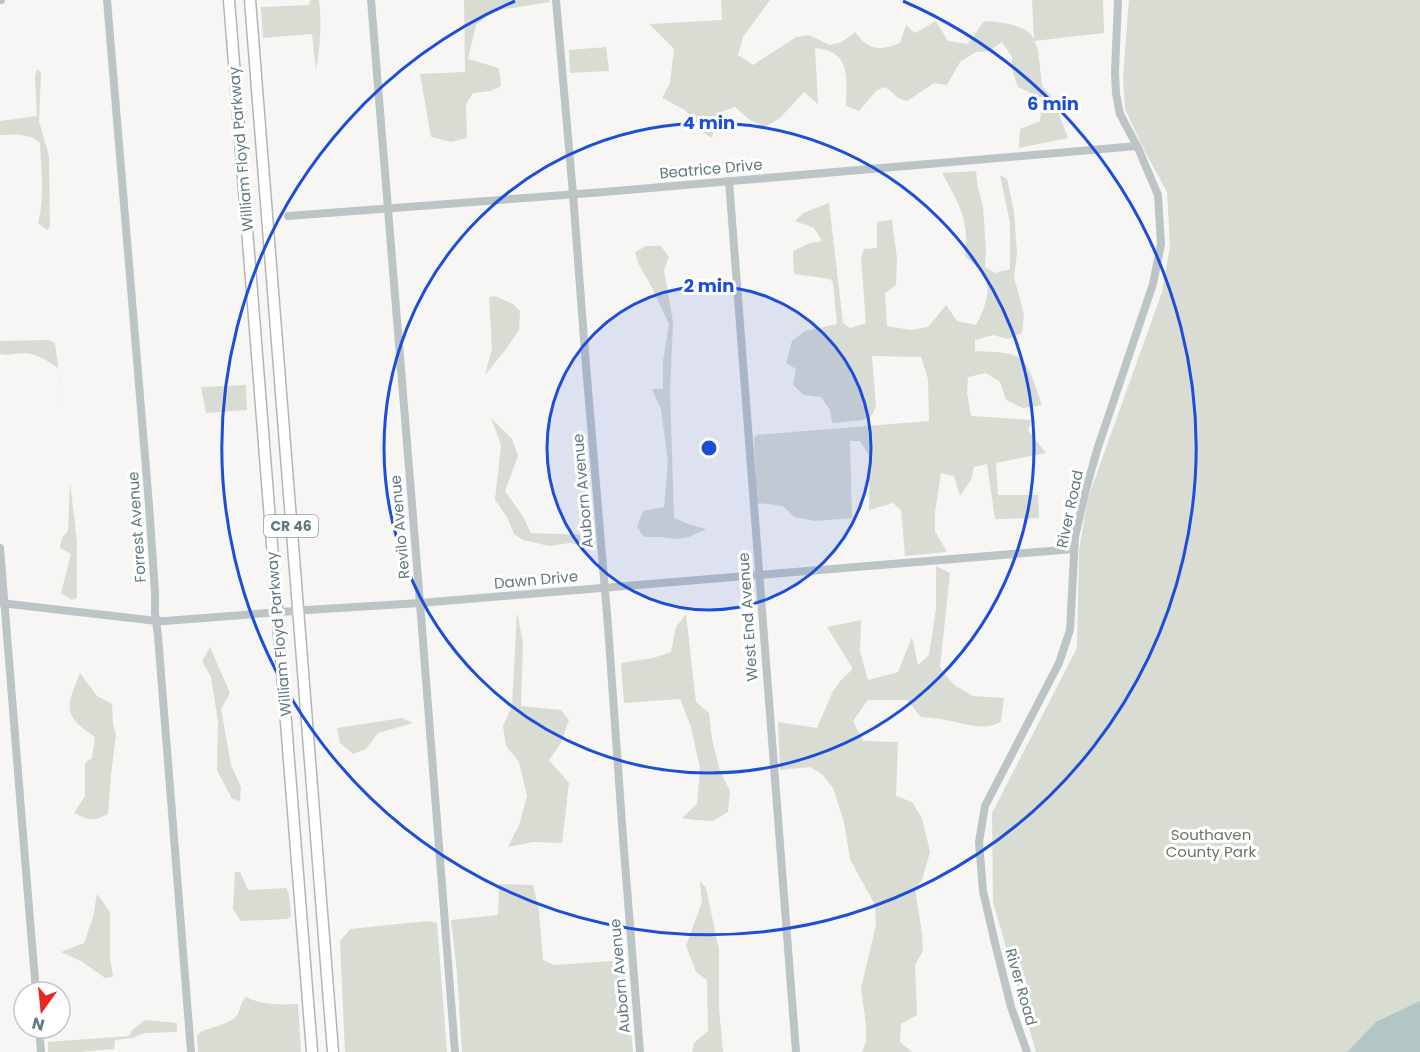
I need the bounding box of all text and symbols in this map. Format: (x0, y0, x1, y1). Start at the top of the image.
street label: William Floyd Parkway (223, 65, 258, 232)
text: 6 min (1027, 91, 1079, 116)
text: 4 min (683, 110, 735, 135)
street label: Beatrice Drive (659, 154, 763, 183)
text: 2 min (684, 273, 734, 298)
street label: Auborn Avenue (567, 433, 598, 549)
centre of rings (699, 438, 719, 458)
street label: River Road (1051, 468, 1088, 550)
street label: Forrest Avenue (122, 471, 151, 583)
street label: Revilo Avenue (385, 474, 415, 580)
road number: CR 46 (264, 515, 318, 537)
street label: William Floyd Parkway (261, 550, 296, 717)
street label: West End Avenue (733, 552, 762, 682)
street label: Dawn Drive (493, 565, 579, 594)
park label: Southaven County Park (1166, 824, 1256, 862)
street label: Auborn Avenue (604, 918, 635, 1034)
street label: River Road (1000, 946, 1042, 1028)
north arrow (12, 980, 72, 1040)
text: N (29, 1011, 47, 1037)

